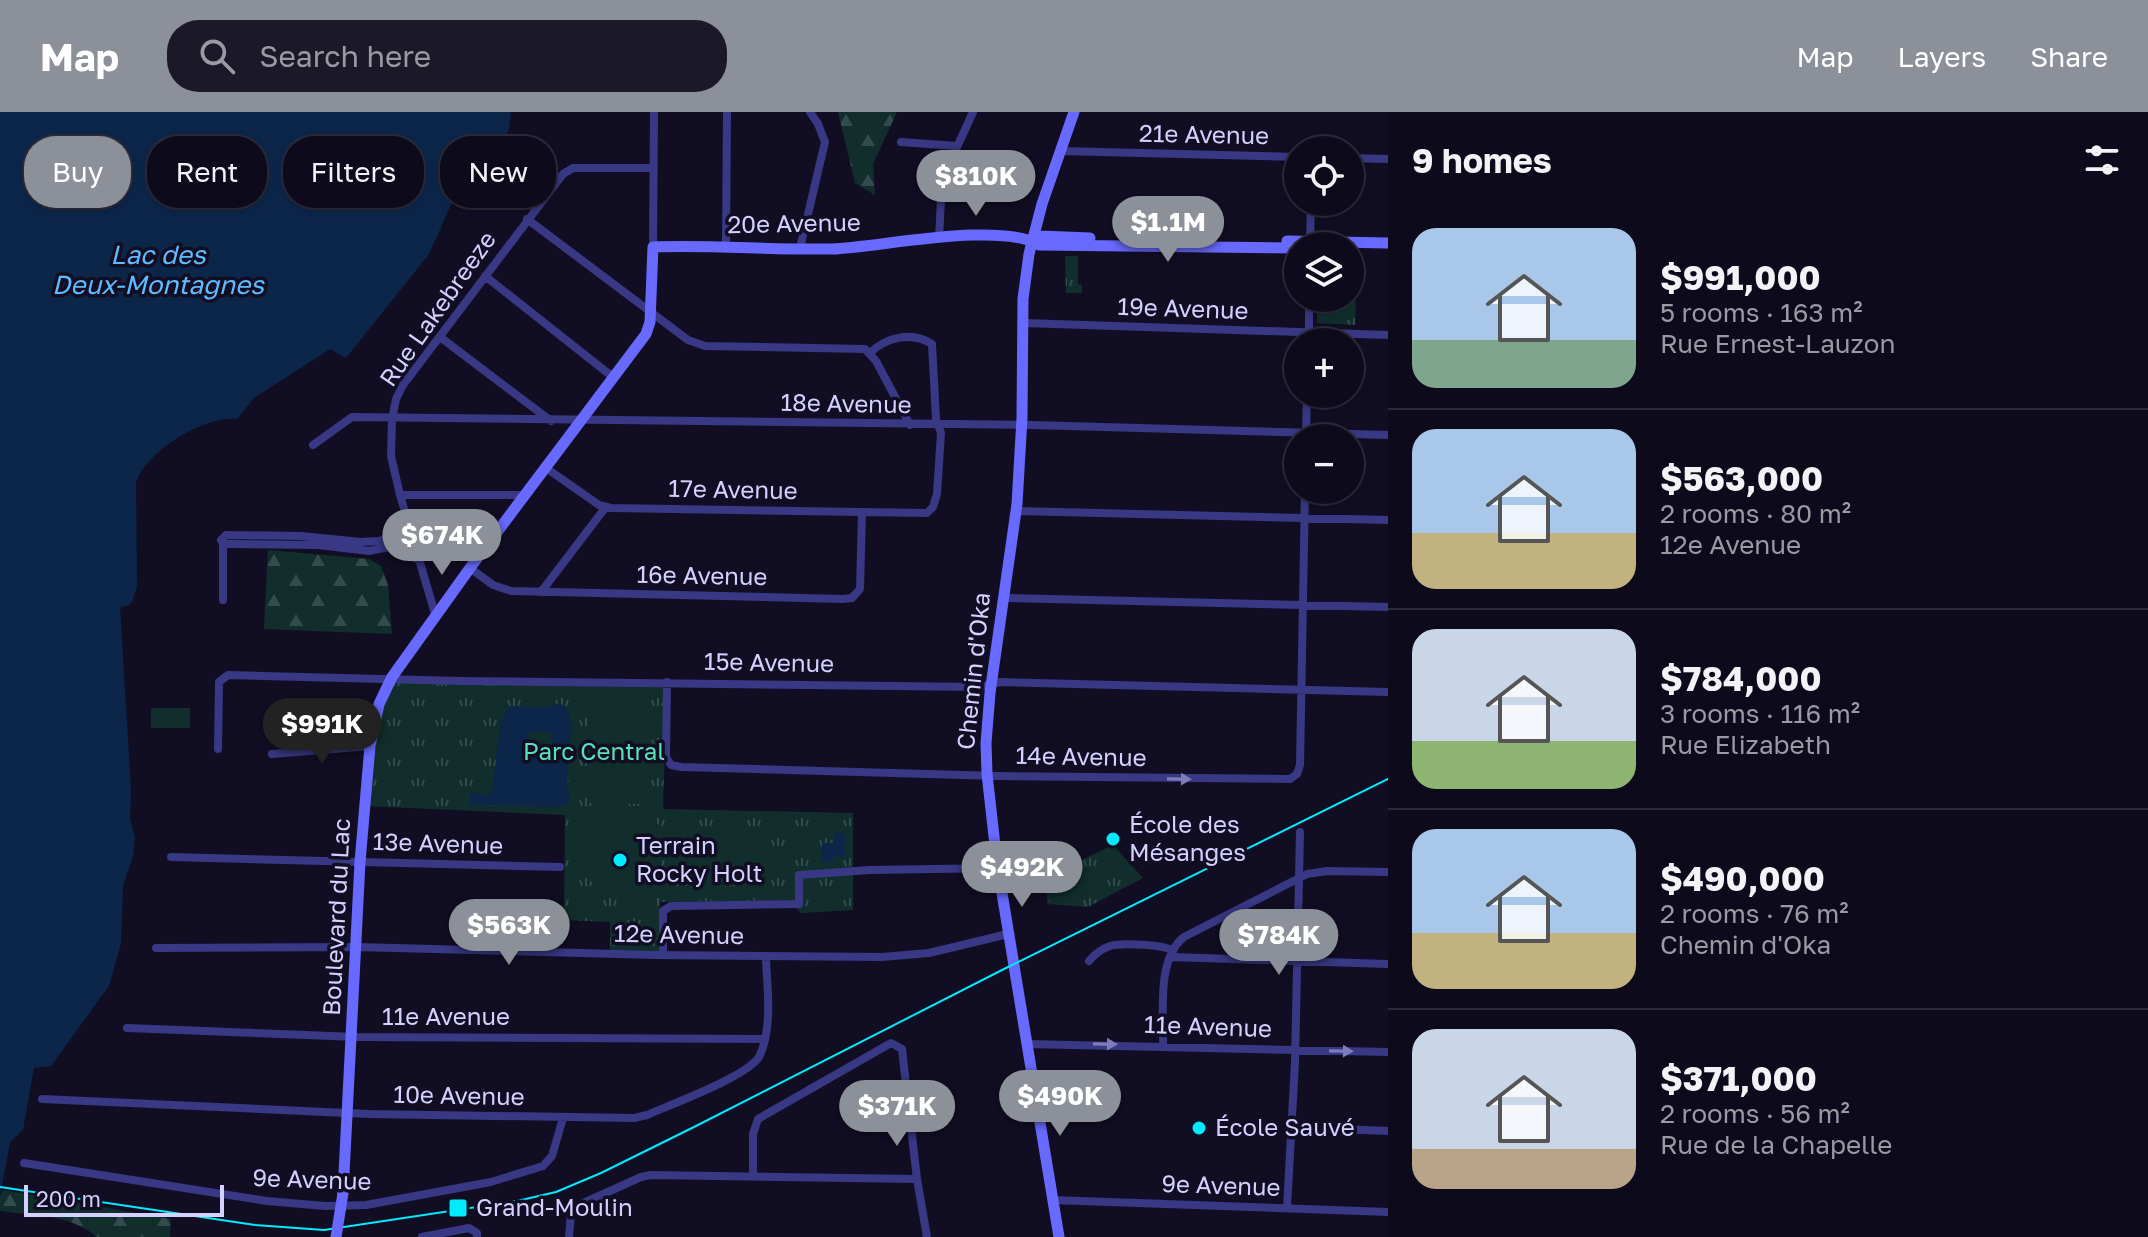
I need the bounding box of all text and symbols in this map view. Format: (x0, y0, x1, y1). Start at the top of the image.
search box (167, 20, 727, 92)
text: Map (40, 34, 119, 79)
icon: search (195, 34, 239, 78)
text: Search here (259, 38, 431, 74)
text: Map (1796, 40, 1854, 73)
text: Layers (1898, 40, 1986, 73)
text: Share (2030, 40, 2108, 73)
street label: 21e Avenue (1139, 118, 1269, 149)
chip: Buy (24, 136, 131, 208)
chip: Rent (147, 136, 267, 208)
chip: Filters (283, 136, 424, 208)
chip: New (440, 136, 556, 208)
map controls (1284, 136, 1364, 504)
button: locate (1284, 136, 1364, 216)
icon: filters (2080, 138, 2124, 182)
text: 9 homes (1412, 140, 1552, 180)
pin: $810K (920, 150, 1032, 218)
text: $810K (934, 160, 1018, 191)
pin: $1.1M (1112, 196, 1224, 264)
text: $1.1M (1130, 206, 1206, 237)
street label: 20e Avenue (727, 207, 861, 238)
street label: Rue Lakebreeze (373, 225, 501, 391)
button: layers (1284, 232, 1364, 312)
water label: Lac des Deux-Montagnes (52, 239, 265, 300)
text: $991,000 (1660, 257, 1821, 297)
icon: home (1476, 260, 1572, 356)
street label: 19e Avenue (1117, 291, 1249, 324)
text: 5 rooms · 163 m² (1660, 297, 1863, 328)
button: + (1284, 328, 1364, 408)
text: Rue Ernest-Lauzon (1660, 328, 1895, 359)
street label: 18e Avenue (780, 387, 912, 418)
button: − (1284, 424, 1364, 504)
text: $563,000 (1660, 458, 1823, 498)
icon: home (1476, 461, 1572, 557)
street label: 17e Avenue (668, 473, 798, 504)
text: 2 rooms · 80 m² (1660, 498, 1851, 529)
pin: $674K (386, 509, 498, 577)
text: $674K (400, 519, 484, 550)
text: 12e Avenue (1660, 529, 1801, 560)
street label: 16e Avenue (636, 559, 768, 590)
street label: Chemin d'Oka (950, 591, 995, 751)
street label: 15e Avenue (704, 646, 834, 677)
text: $784,000 (1660, 658, 1822, 698)
icon: home (1476, 661, 1572, 757)
pin: $991K (266, 698, 378, 766)
text: 3 rooms · 116 m² (1660, 698, 1860, 729)
text: $991K (281, 708, 363, 739)
text: Rue Elizabeth (1660, 729, 1831, 760)
park label: Parc Central (523, 736, 665, 765)
street label: 14e Avenue (1015, 740, 1147, 771)
one-way arrow (1167, 773, 1192, 785)
place label: École des Mésanges (1129, 809, 1246, 866)
street label: Boulevard du Lac (316, 817, 355, 1016)
street label: 13e Avenue (372, 826, 504, 859)
place label: Terrain Rocky Holt (636, 830, 762, 887)
marker: École des Mésanges (1104, 830, 1122, 848)
pin: $492K (966, 841, 1078, 909)
marker: Terrain Rocky Holt (611, 851, 629, 869)
text: $492K (980, 851, 1064, 882)
text: $490,000 (1660, 858, 1825, 898)
icon: home (1476, 861, 1572, 957)
text: 2 rooms · 76 m² (1660, 898, 1849, 929)
pin: $563K (453, 899, 565, 967)
text: $563K (467, 909, 551, 940)
pin: $784K (1223, 909, 1335, 977)
street label: 12e Avenue (614, 918, 744, 949)
text: $784K (1237, 919, 1321, 950)
text: Chemin d'Oka (1660, 929, 1831, 960)
street label: 11e Avenue (382, 1001, 510, 1030)
street label: 11e Avenue (1144, 1009, 1272, 1042)
one-way arrow (1093, 1038, 1118, 1050)
one-way arrow (1329, 1045, 1354, 1057)
text: $371,000 (1660, 1058, 1817, 1098)
icon: home (1476, 1061, 1572, 1157)
pin: $490K (1004, 1070, 1116, 1138)
street label: 10e Avenue (393, 1079, 525, 1110)
pin: $371K (841, 1080, 953, 1148)
text: $490K (1017, 1080, 1103, 1111)
text: $371K (857, 1090, 937, 1121)
text: 2 rooms · 56 m² (1660, 1098, 1850, 1129)
place label: École Sauvé (1215, 1112, 1355, 1141)
marker: École Sauvé (1190, 1119, 1208, 1137)
text: Rue de la Chapelle (1660, 1129, 1892, 1160)
street label: 9e Avenue (252, 1162, 372, 1195)
street label: 9e Avenue (1161, 1168, 1281, 1201)
scale bar (24, 1181, 224, 1217)
text: 200 m (36, 1185, 101, 1212)
place label: Grand-Moulin (476, 1192, 633, 1221)
marker: Grand-Moulin (447, 1197, 469, 1219)

